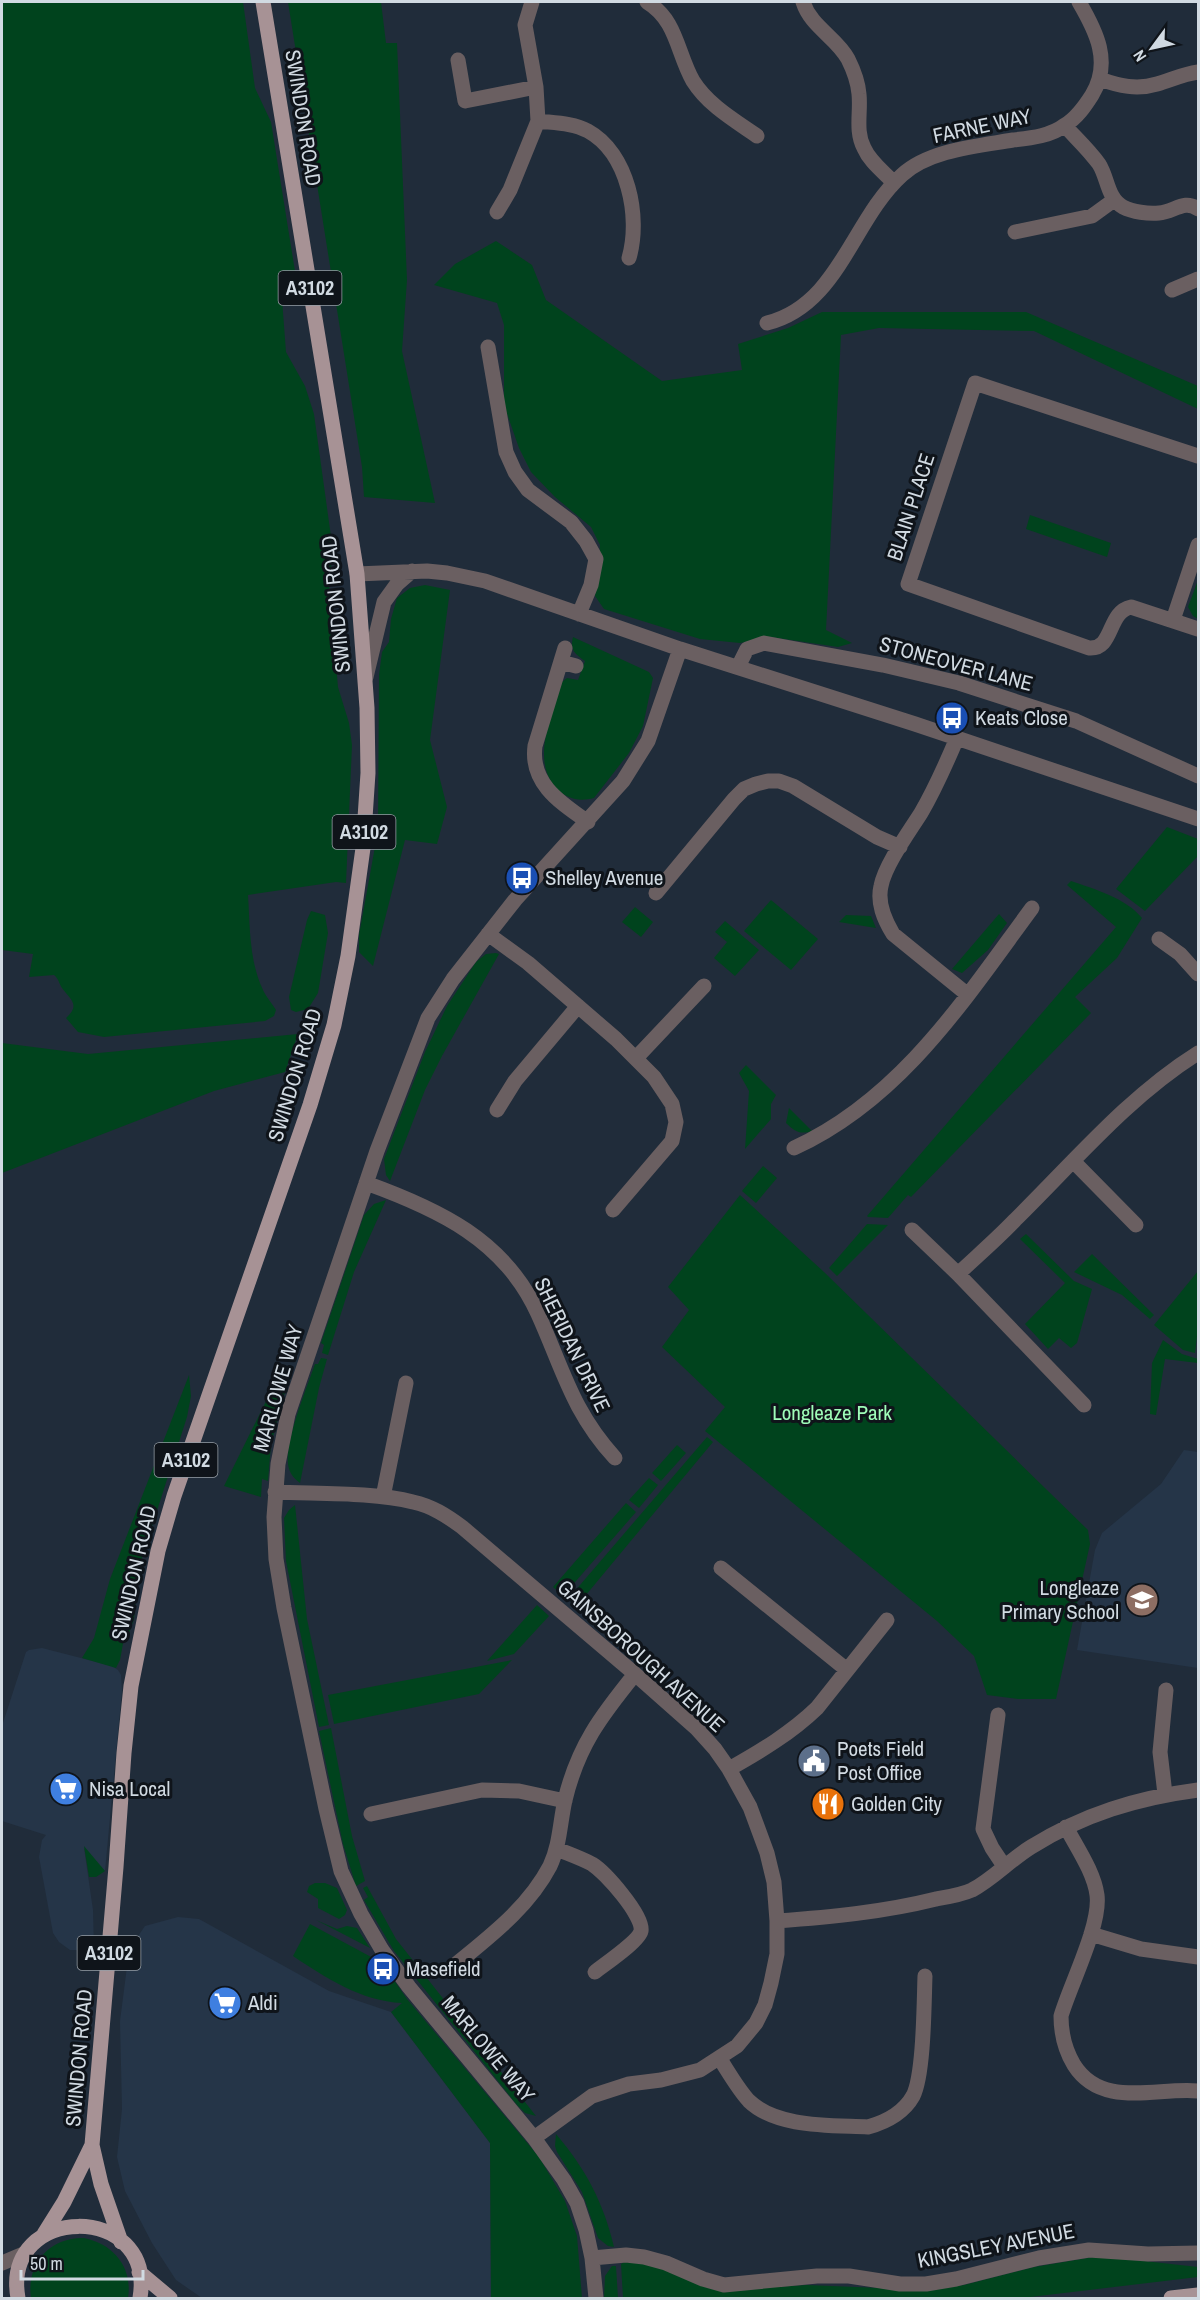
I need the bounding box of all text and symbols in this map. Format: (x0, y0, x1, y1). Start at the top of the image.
north arrow (1122, 18, 1182, 78)
text: N (1128, 46, 1151, 66)
street label: SWINDON ROAD (278, 48, 329, 188)
street label: FARNE WAY (930, 101, 1034, 150)
road number: A3102 (278, 271, 342, 305)
street label: BLAIN PLACE (880, 450, 941, 564)
street label: SWINDON ROAD (314, 534, 357, 674)
street label: STONEOVER LANE (876, 629, 1036, 698)
bus stop icon: Keats Close (934, 700, 970, 736)
place label: Keats Close (975, 703, 1068, 732)
road number: A3102 (332, 815, 395, 849)
bus stop icon: Shelley Avenue (504, 860, 540, 896)
place label: Shelley Avenue (545, 863, 663, 892)
street label: SWINDON ROAD (261, 1005, 329, 1145)
street label: SHERIDAN DRIVE (527, 1273, 618, 1417)
street label: MARLOWE WAY (246, 1320, 310, 1455)
park label: Longleaze Park (772, 1398, 892, 1427)
road number: A3102 (154, 1443, 218, 1477)
street label: SWINDON ROAD (104, 1503, 163, 1643)
street label: GAINSBOROUGH AVENUE (551, 1573, 731, 1739)
place label: Longleaze Primary School (1001, 1573, 1119, 1626)
school or university icon: Longleaze Primary School (1124, 1582, 1160, 1618)
place label: Poets Field Post Office (837, 1734, 924, 1787)
public building icon: Poets Field Post Office (796, 1743, 832, 1779)
supermarket icon: Nisa Local (48, 1771, 84, 1807)
place label: Nisa Local (89, 1774, 170, 1803)
restaurant icon: Golden City (810, 1786, 846, 1822)
place label: Golden City (851, 1789, 942, 1818)
road number: A3102 (78, 1936, 140, 1970)
bus stop icon: Masefield (365, 1951, 401, 1987)
place label: Masefield (406, 1954, 481, 1983)
supermarket icon: Aldi (207, 1985, 243, 2021)
street label: SWINDON ROAD (58, 1988, 99, 2128)
place label: Aldi (247, 1988, 278, 2017)
street label: MARLOWE WAY (435, 1989, 542, 2109)
street label: KINGSLEY AVENUE (915, 2216, 1077, 2275)
scale bar (21, 2243, 142, 2281)
text: 50 m (30, 2251, 63, 2276)

